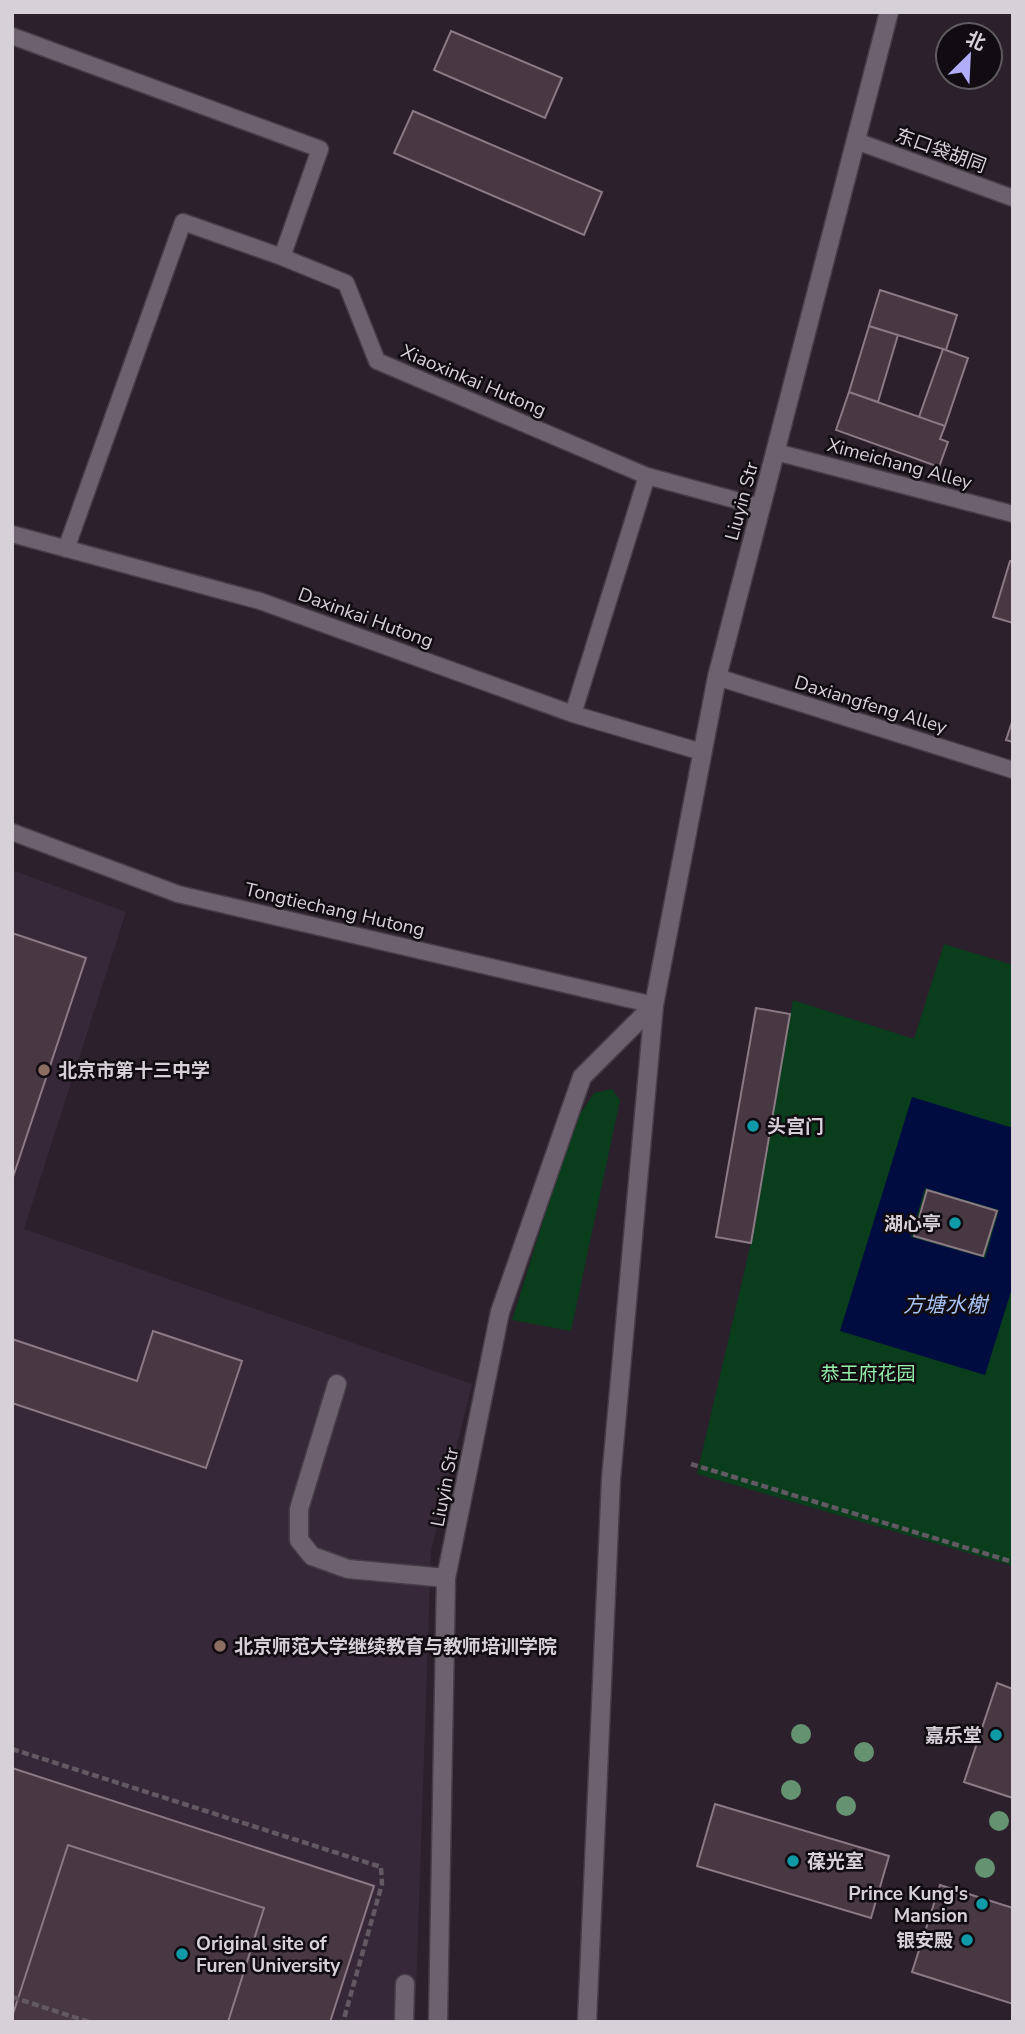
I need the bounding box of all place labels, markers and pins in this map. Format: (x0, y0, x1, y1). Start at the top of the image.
place label: 北京市第十三中学 (58, 1058, 210, 1084)
marker: 北京市第十三中学 (36, 1062, 52, 1078)
place label: 头宫门 (767, 1114, 824, 1140)
marker: 头宫门 (745, 1118, 761, 1134)
place label: 湖心亭 (884, 1211, 941, 1237)
marker: 湖心亭 (947, 1215, 963, 1231)
place label: 北京师范大学继续教育与教师培训学院 (234, 1634, 557, 1660)
marker: 北京师范大学继续教育与教师培训学院 (212, 1638, 228, 1654)
place label: 嘉乐堂 (925, 1723, 982, 1749)
marker: 嘉乐堂 (988, 1727, 1004, 1743)
place label: 葆光室 (807, 1849, 864, 1875)
marker: 葆光室 (785, 1853, 801, 1869)
place label: Prince Kung's Mansion (848, 1881, 968, 1929)
marker: Prince Kung's Mansion (974, 1896, 990, 1912)
place label: 银安殿 (896, 1928, 953, 1954)
place label: Original site of Furen University (196, 1931, 341, 1979)
marker: 银安殿 (959, 1932, 975, 1948)
marker: Original site of Furen University (174, 1946, 190, 1962)

